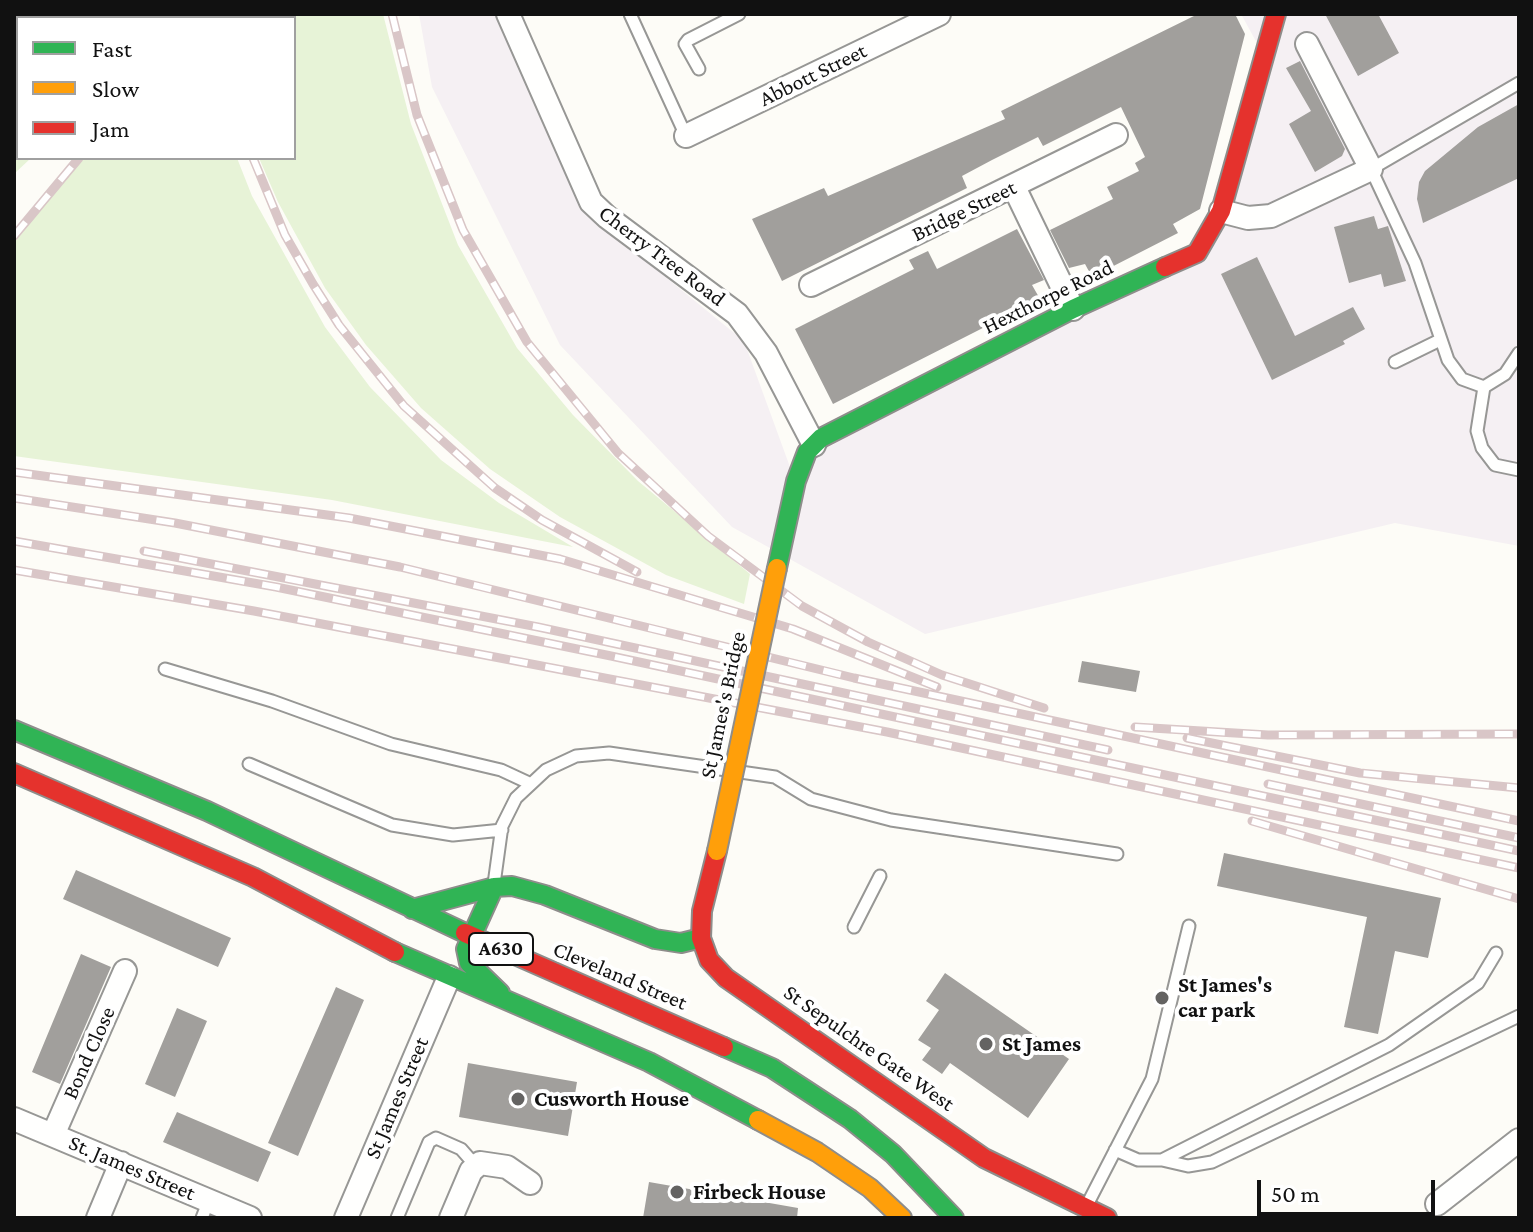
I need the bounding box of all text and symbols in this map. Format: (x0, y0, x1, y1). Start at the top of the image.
legend (16, 16, 296, 160)
text: Fast (92, 35, 132, 62)
street label: Abbott Street (755, 38, 871, 112)
text: Slow (92, 75, 139, 102)
text: Jam (92, 115, 130, 142)
street label: Bridge Street (907, 174, 1021, 248)
street label: Cherry Tree Road (593, 200, 731, 312)
street label: Hexthorpe Road (979, 254, 1117, 340)
street label: St James's Bridge (695, 629, 751, 781)
road number: A630 (469, 933, 533, 965)
street label: Cleveland Street (549, 936, 691, 1016)
place label: St James's car park (1178, 972, 1272, 1024)
street label: St Sepulchre Gate West (778, 979, 960, 1117)
marker: St James's car park (1153, 989, 1171, 1007)
street label: Bond Close (57, 1003, 121, 1103)
place label: St James (1002, 1031, 1081, 1057)
street label: St James Street (359, 1033, 435, 1163)
marker: St James (977, 1035, 995, 1053)
place label: Cusworth House (534, 1086, 689, 1112)
marker: Cusworth House (509, 1090, 527, 1108)
street label: St. James Street (65, 1129, 199, 1207)
scale bar (1261, 1164, 1439, 1214)
place label: Firbeck House (693, 1179, 826, 1205)
text: 50 m (1271, 1180, 1320, 1207)
marker: Firbeck House (668, 1183, 686, 1201)

